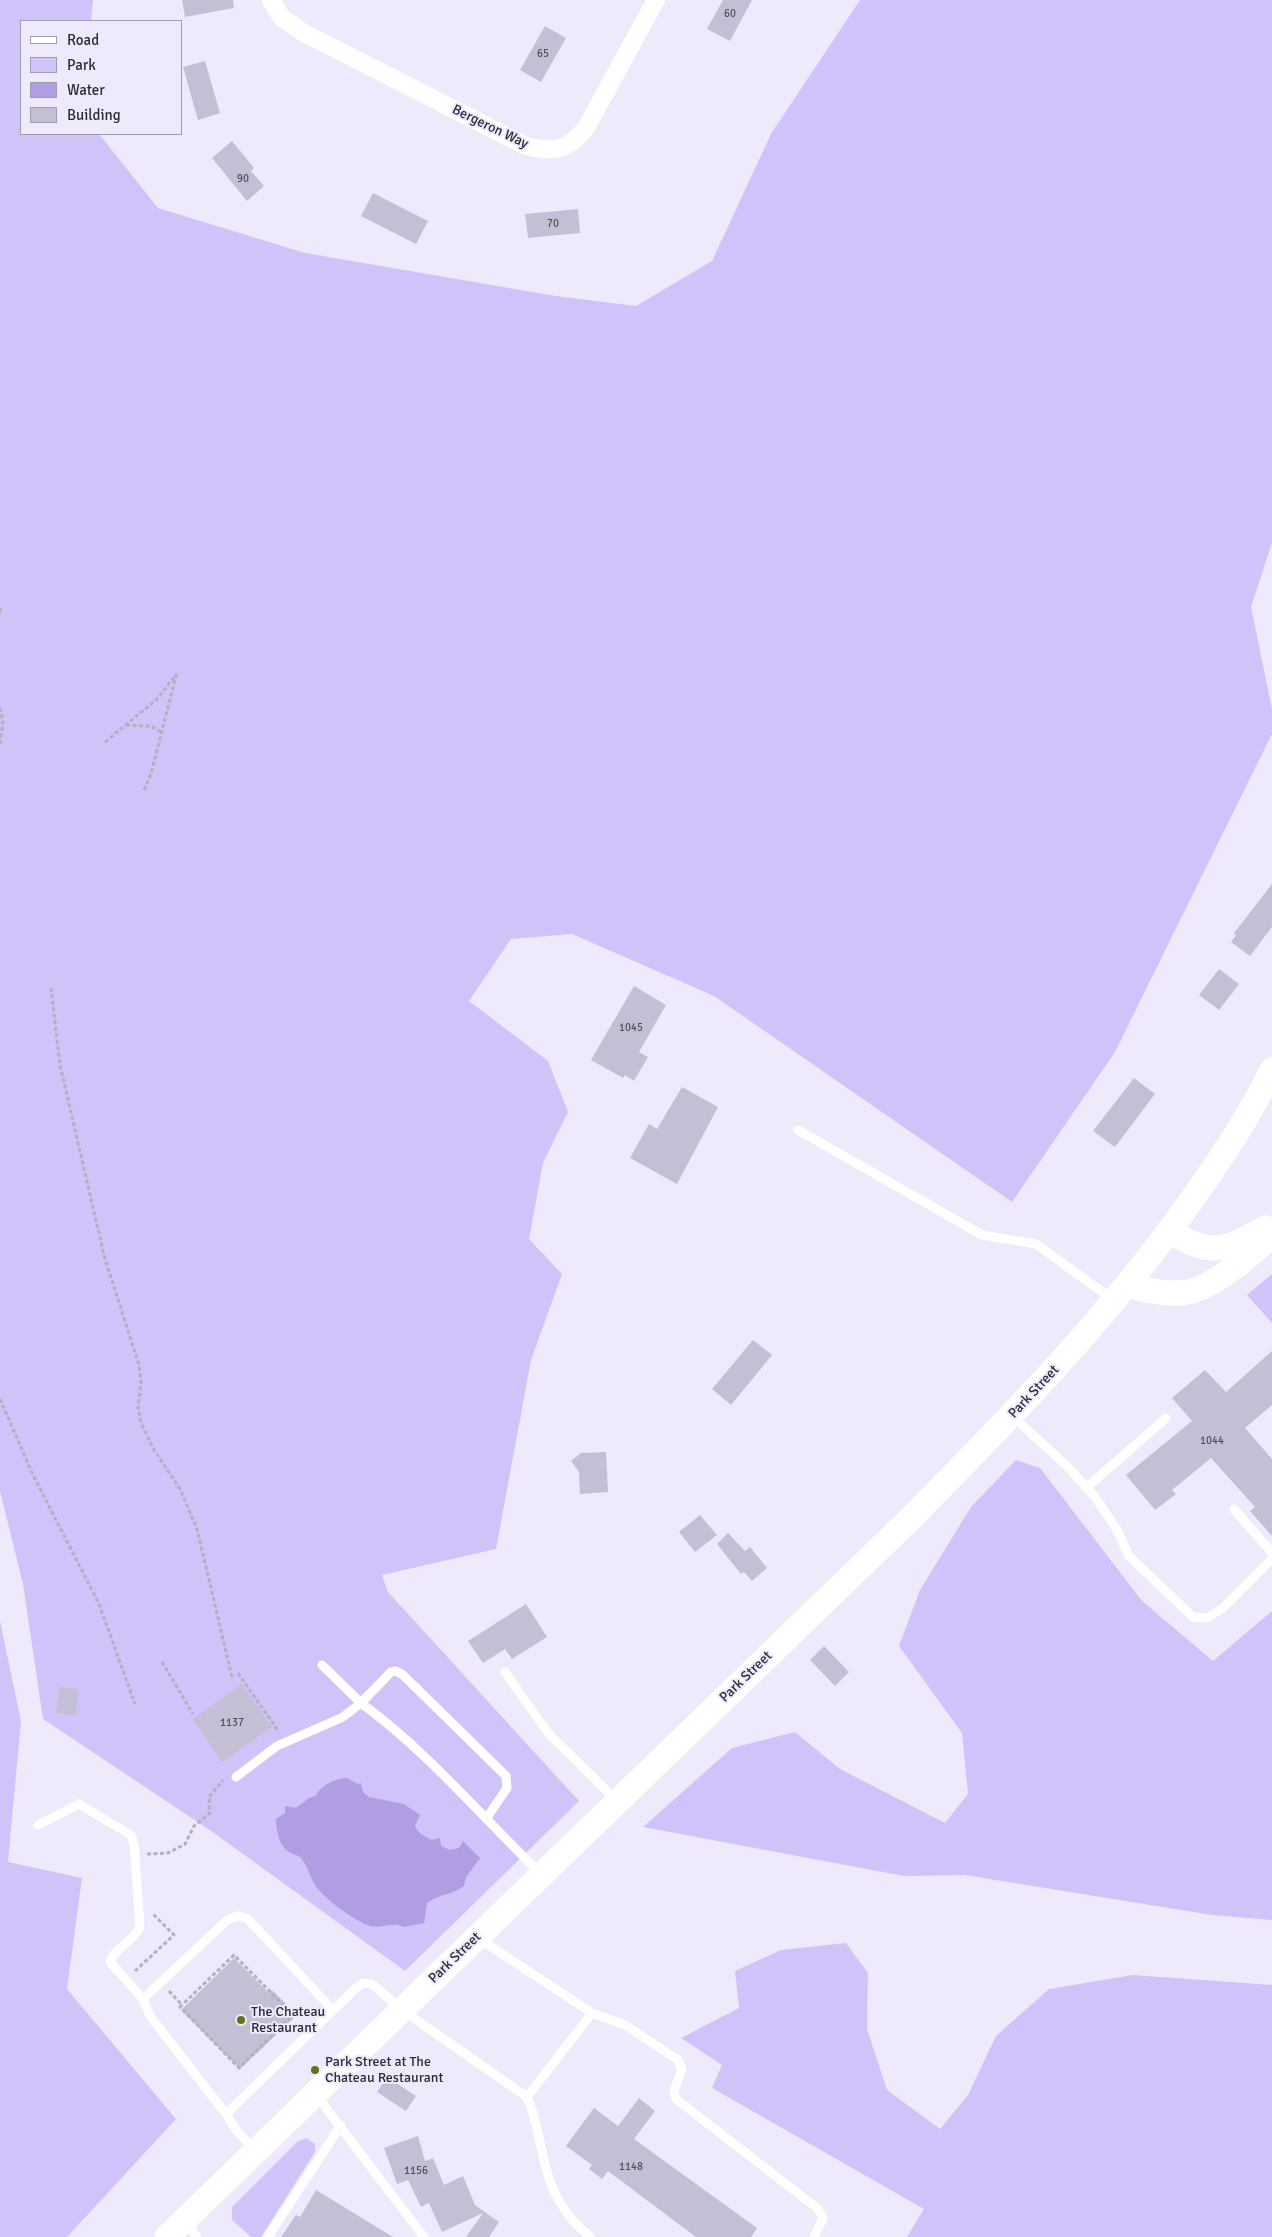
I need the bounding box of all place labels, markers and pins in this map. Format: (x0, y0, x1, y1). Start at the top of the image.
place label: The Chateau Restaurant (251, 2004, 325, 2036)
marker: The Chateau Restaurant (235, 2014, 247, 2026)
place label: Park Street at The Chateau Restaurant (325, 2054, 443, 2086)
marker: Park Street at The Chateau Restaurant (309, 2064, 321, 2076)

